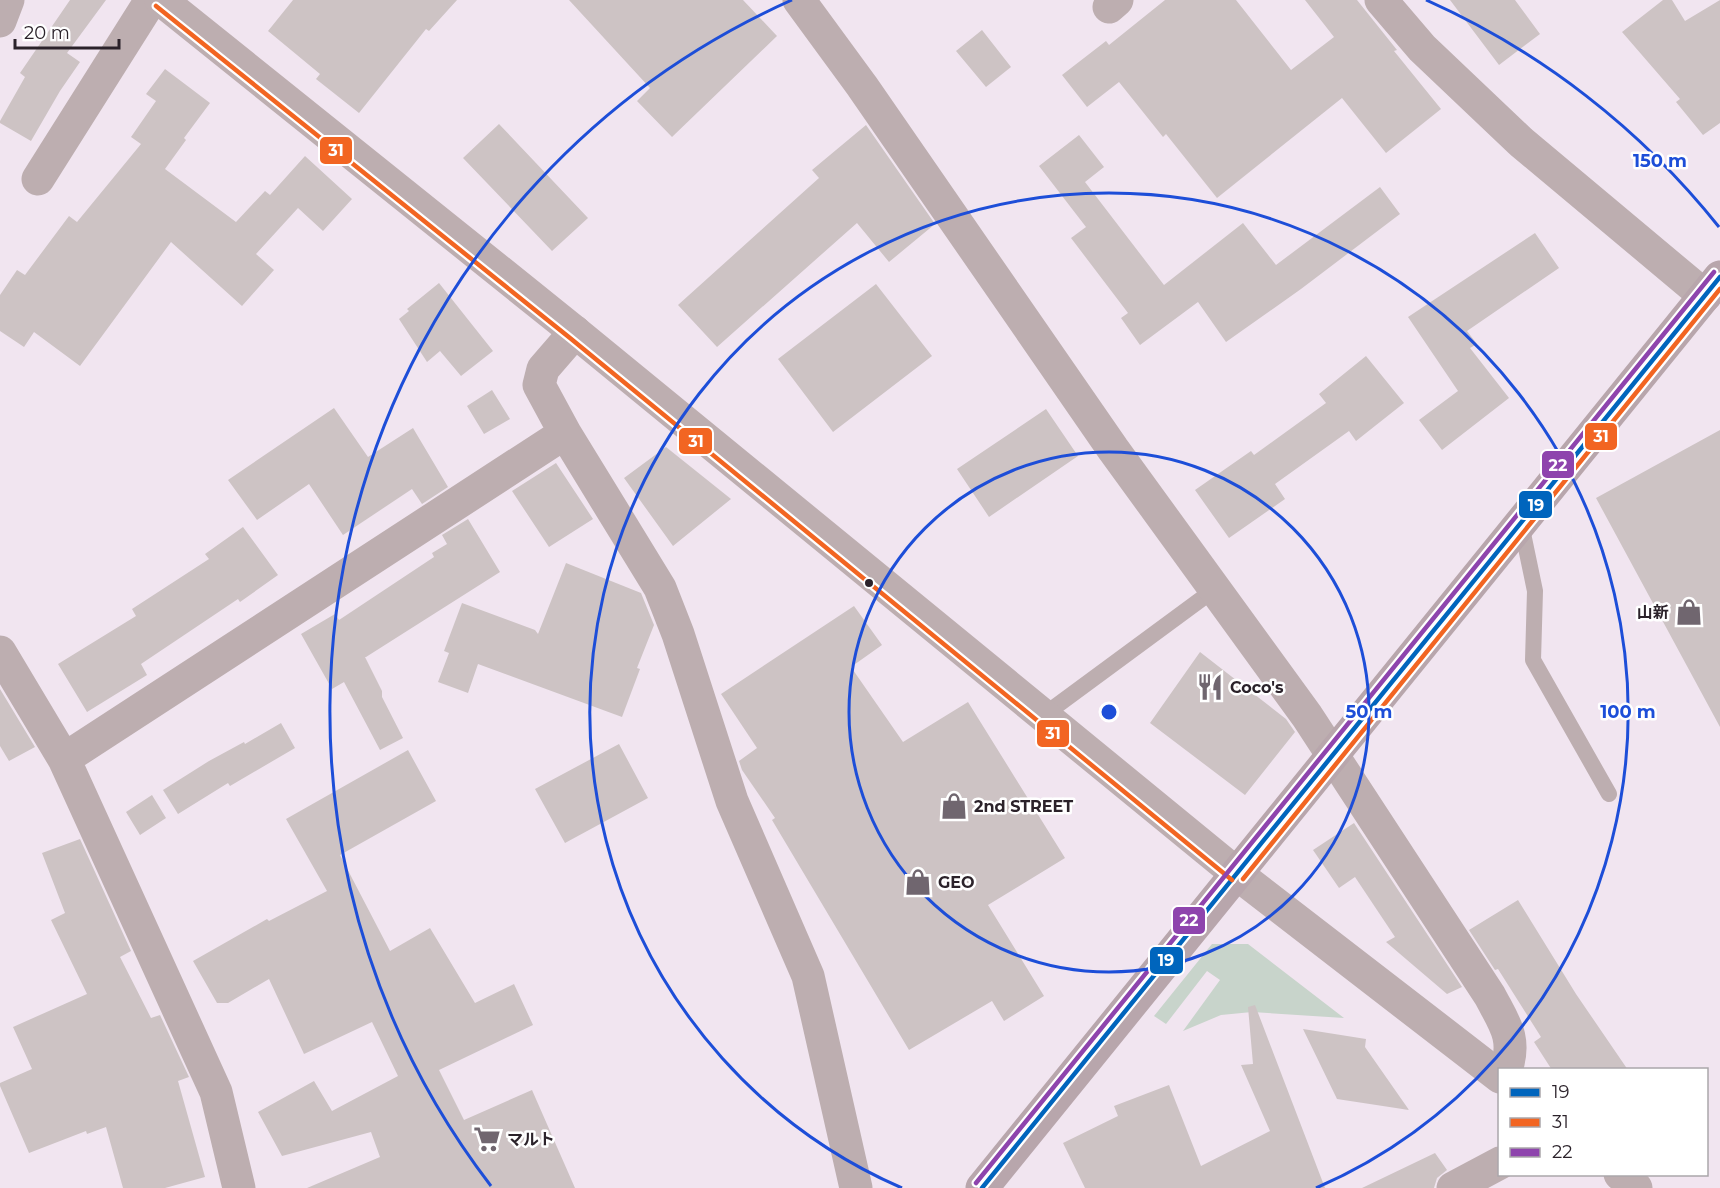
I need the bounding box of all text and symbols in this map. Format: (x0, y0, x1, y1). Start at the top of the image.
scale bar (15, 12, 118, 50)
text: 20 m (24, 22, 70, 44)
line badge: 31 (319, 136, 353, 165)
text: 31 (327, 141, 344, 160)
text: 150 m (1633, 150, 1687, 172)
line badge: 31 (1584, 422, 1618, 451)
line badge: 31 (678, 427, 713, 455)
text: 31 (1592, 427, 1609, 446)
text: 31 (687, 432, 704, 451)
line badge: 22 (1541, 450, 1575, 479)
text: 22 (1549, 456, 1567, 475)
line badge: 19 (1518, 490, 1553, 519)
text: 19 (1528, 496, 1544, 515)
unlabelled marker (863, 577, 875, 589)
shop icon: 山新 (1674, 597, 1704, 627)
place label: 山新 (1637, 603, 1669, 622)
restaurant icon: Coco's (1195, 672, 1225, 702)
place label: Coco's (1230, 678, 1284, 697)
text: 50 m (1346, 701, 1392, 723)
text: 100 m (1600, 701, 1656, 723)
centre of rings (1099, 702, 1119, 722)
line badge: 31 (1036, 719, 1070, 748)
text: 31 (1044, 724, 1061, 743)
shop icon: 2nd STREET (939, 791, 969, 821)
place label: 2nd STREET (974, 797, 1073, 816)
shop icon: GEO (903, 867, 933, 897)
place label: GEO (938, 873, 975, 892)
line badge: 22 (1172, 906, 1206, 935)
text: 22 (1180, 911, 1198, 930)
line badge: 19 (1149, 946, 1184, 975)
text: 19 (1158, 951, 1174, 970)
legend (1498, 1068, 1708, 1176)
text: 19 (1552, 1081, 1569, 1103)
text: 31 (1552, 1111, 1569, 1133)
supermarket icon: マルト (472, 1124, 502, 1154)
place label: マルト (507, 1130, 555, 1149)
text: 22 (1552, 1141, 1572, 1163)

